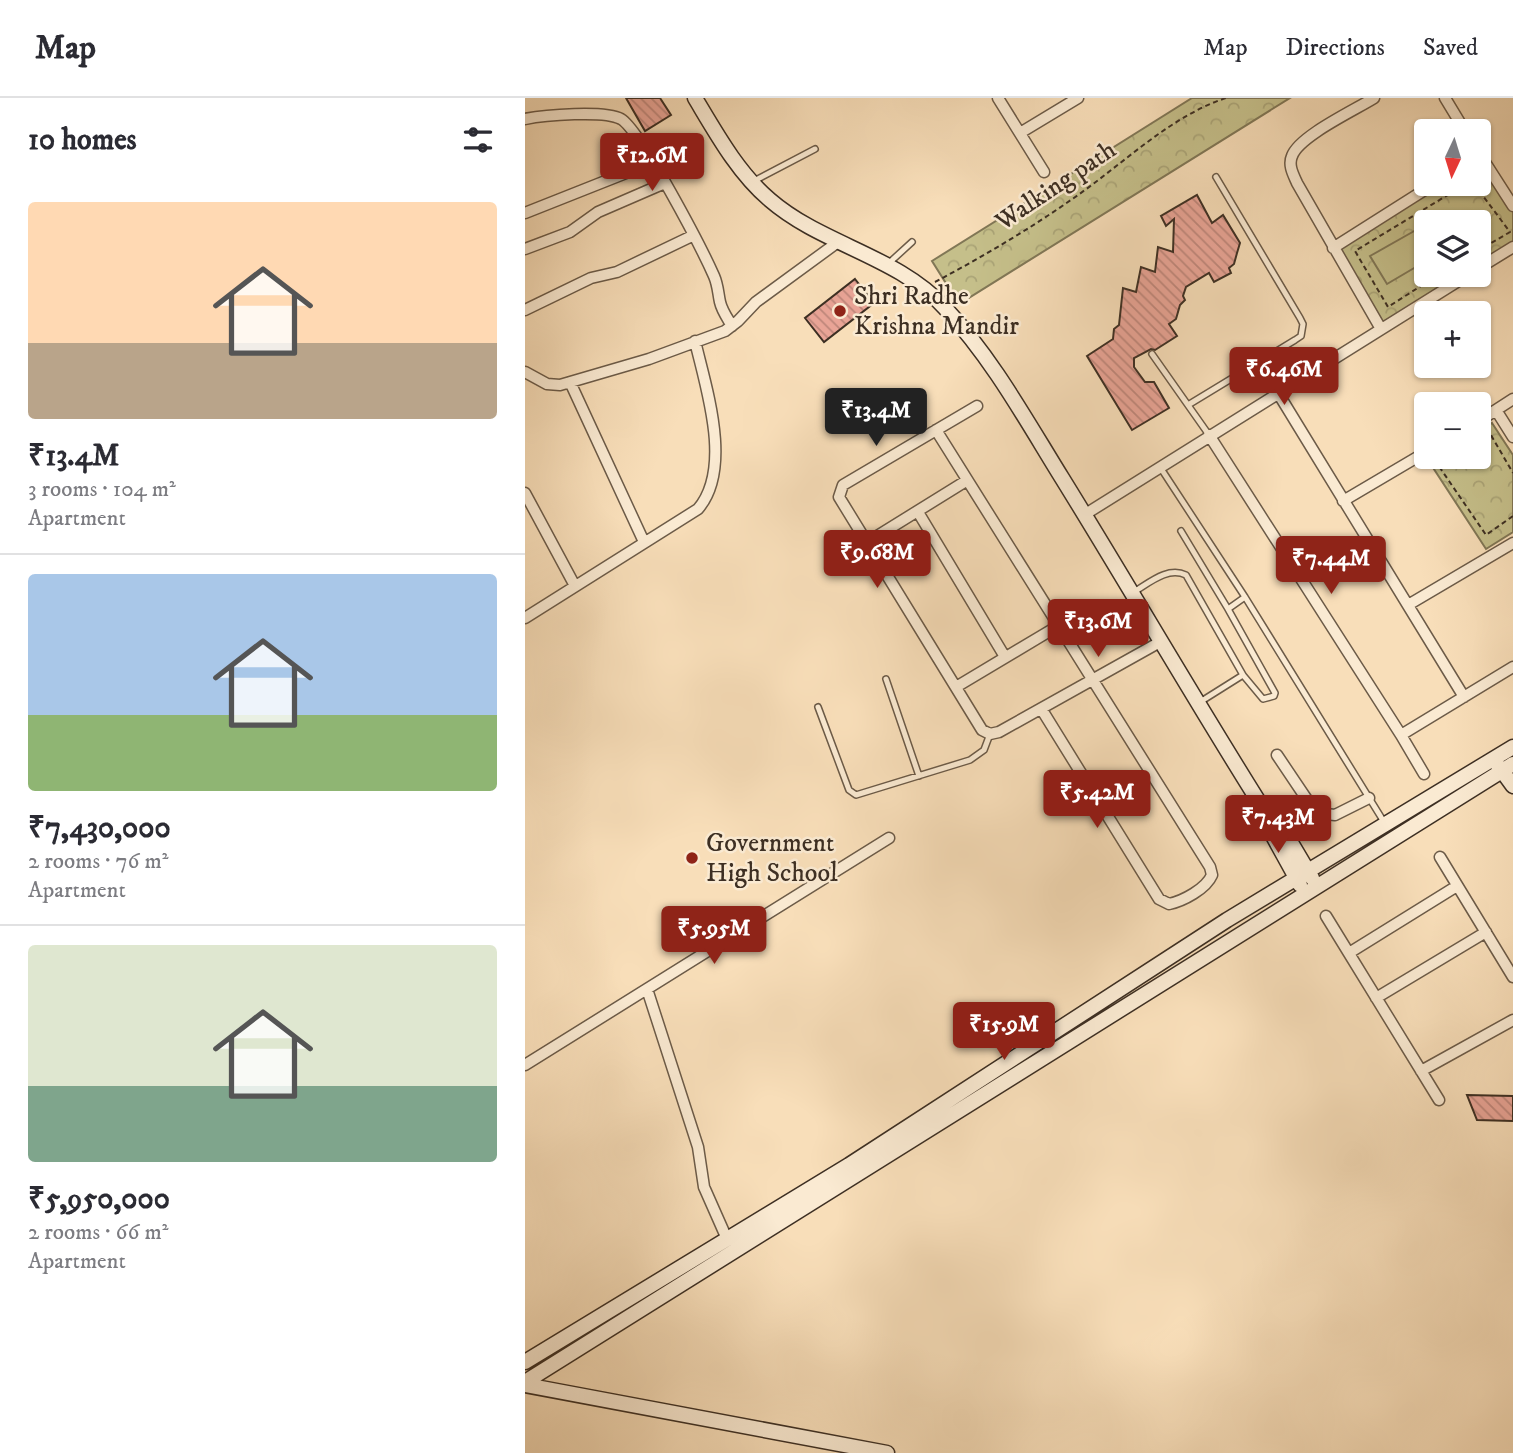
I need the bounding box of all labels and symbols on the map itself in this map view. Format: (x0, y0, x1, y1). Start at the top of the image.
north arrow (1414, 119, 1491, 196)
street label: Walking path (988, 133, 1123, 239)
pin: ₹12.6M (595, 134, 709, 193)
place label: Shri Radhe Krishna Mandir (854, 280, 1019, 343)
marker: Shri Radhe Krishna Mandir (832, 303, 848, 319)
pin: ₹6.46M (1227, 348, 1341, 407)
pin: ₹13.4M (819, 388, 933, 448)
pin: ₹9.68M (820, 531, 934, 590)
pin: ₹7.44M (1274, 536, 1388, 596)
pin: ₹13.6M (1041, 600, 1155, 659)
pin: ₹5.42M (1040, 770, 1154, 830)
pin: ₹7.43M (1221, 796, 1335, 855)
place label: Government High School (706, 827, 838, 890)
marker: Government High School (684, 850, 700, 866)
pin: ₹5.95M (657, 906, 771, 966)
pin: ₹15.9M (947, 1002, 1061, 1062)

